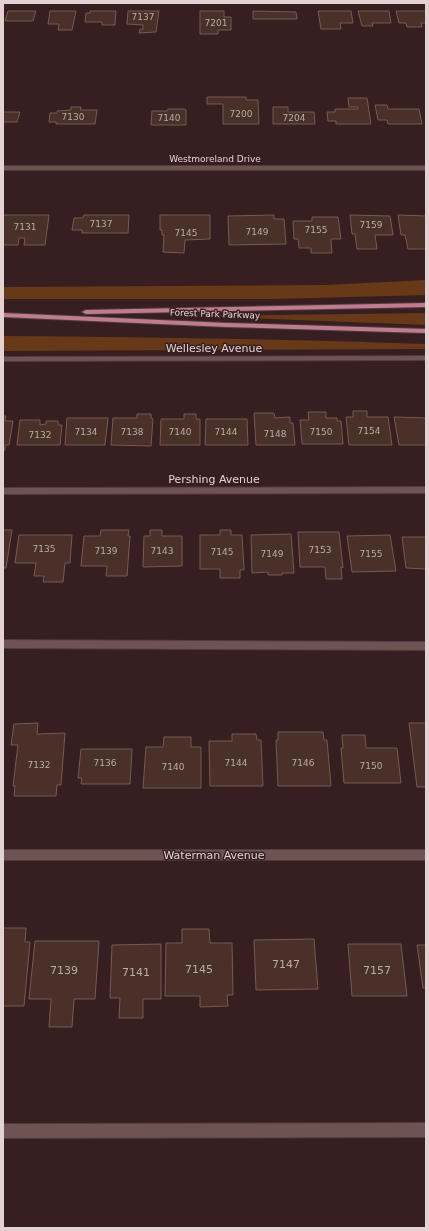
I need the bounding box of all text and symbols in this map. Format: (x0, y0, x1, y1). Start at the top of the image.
house number: 7137 (132, 12, 154, 22)
house number: 7201 (205, 18, 227, 28)
house number: 7200 (230, 109, 253, 119)
house number: 7130 (62, 112, 85, 122)
house number: 7140 (158, 113, 181, 123)
house number: 7204 (283, 113, 306, 123)
street label: Westmoreland Drive (169, 154, 261, 164)
house number: 7137 (90, 219, 112, 229)
house number: 7159 (360, 220, 383, 230)
house number: 7131 (14, 222, 36, 232)
house number: 7155 (305, 225, 327, 235)
house number: 7149 (246, 227, 269, 237)
house number: 7145 (175, 228, 197, 238)
street label: Forest Park Parkway (170, 307, 261, 321)
street label: Wellesley Avenue (166, 342, 262, 355)
house number: 7154 (358, 426, 381, 436)
house number: 7134 (75, 427, 98, 437)
house number: 7138 (121, 427, 144, 437)
house number: 7140 (169, 427, 192, 437)
house number: 7144 (215, 427, 238, 437)
house number: 7150 (310, 427, 333, 437)
house number: 7148 (264, 429, 287, 439)
house number: 7132 (29, 430, 51, 440)
street label: Pershing Avenue (168, 473, 260, 486)
house number: 7135 (33, 544, 55, 554)
house number: 7153 (309, 545, 331, 555)
house number: 7139 (95, 546, 118, 556)
house number: 7143 (151, 546, 173, 556)
house number: 7145 (211, 547, 233, 557)
house number: 7149 (261, 549, 284, 559)
house number: 7155 (360, 549, 382, 559)
house number: 7136 (94, 758, 117, 768)
house number: 7144 (225, 758, 248, 768)
house number: 7146 (292, 758, 315, 768)
house number: 7132 (28, 760, 50, 770)
house number: 7150 (360, 761, 383, 771)
house number: 7140 (162, 762, 185, 772)
street label: Waterman Avenue (163, 849, 265, 862)
house number: 7147 (272, 958, 300, 971)
house number: 7145 (185, 963, 213, 976)
house number: 7139 (50, 964, 78, 977)
house number: 7157 (363, 964, 391, 977)
house number: 7141 (122, 966, 150, 979)

